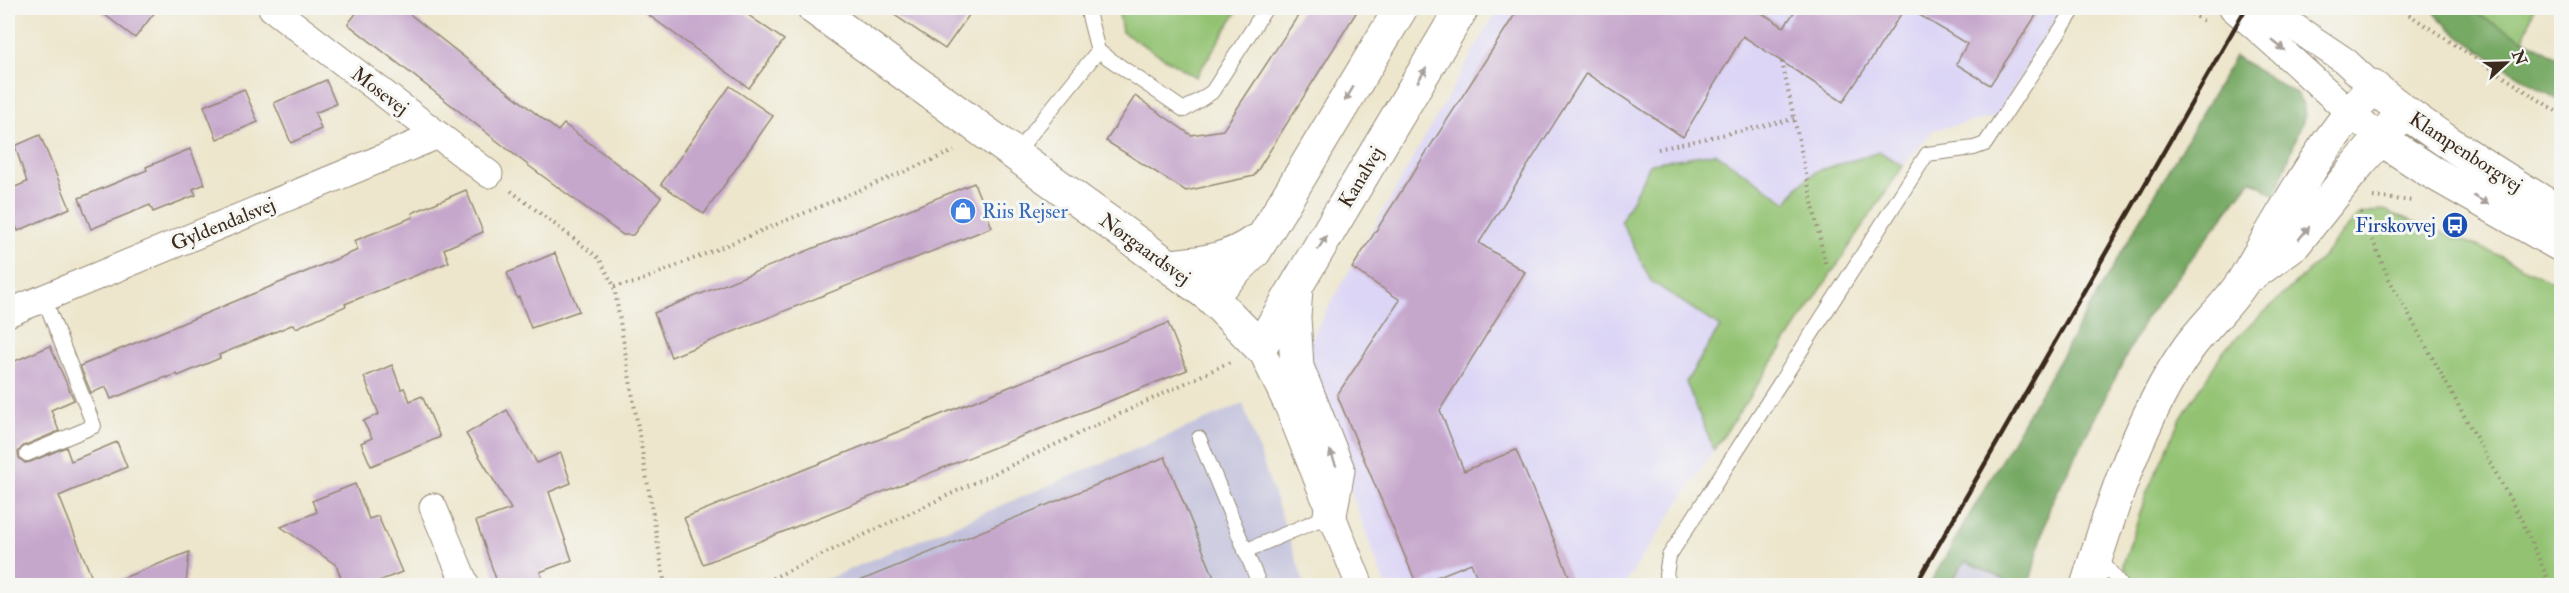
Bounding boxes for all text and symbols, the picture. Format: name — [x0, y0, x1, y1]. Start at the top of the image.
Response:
north arrow — [2476, 33, 2536, 93]
one-way arrow — [2270, 38, 2285, 51]
text: N — [2507, 46, 2531, 69]
street label: Mosevej — [346, 61, 414, 121]
one-way arrow — [1417, 66, 1427, 83]
one-way arrow — [1344, 86, 1355, 102]
street label: Klampenborgvej — [2404, 106, 2527, 199]
street label: Kanalvej — [1333, 142, 1389, 212]
street label: Gyldendalsvej — [167, 192, 279, 256]
one-way arrow — [2473, 195, 2490, 205]
shop icon: Riis Rejser — [948, 196, 978, 226]
place label: Riis Rejser — [982, 199, 1068, 224]
street label: Nørgaardsvej — [1095, 208, 1195, 290]
bus stop icon: Firskovvej — [2440, 210, 2470, 240]
place label: Firskovvej — [2355, 213, 2436, 238]
one-way arrow — [2297, 225, 2310, 241]
one-way arrow — [1317, 234, 1327, 251]
one-way arrow — [1328, 449, 1337, 467]

